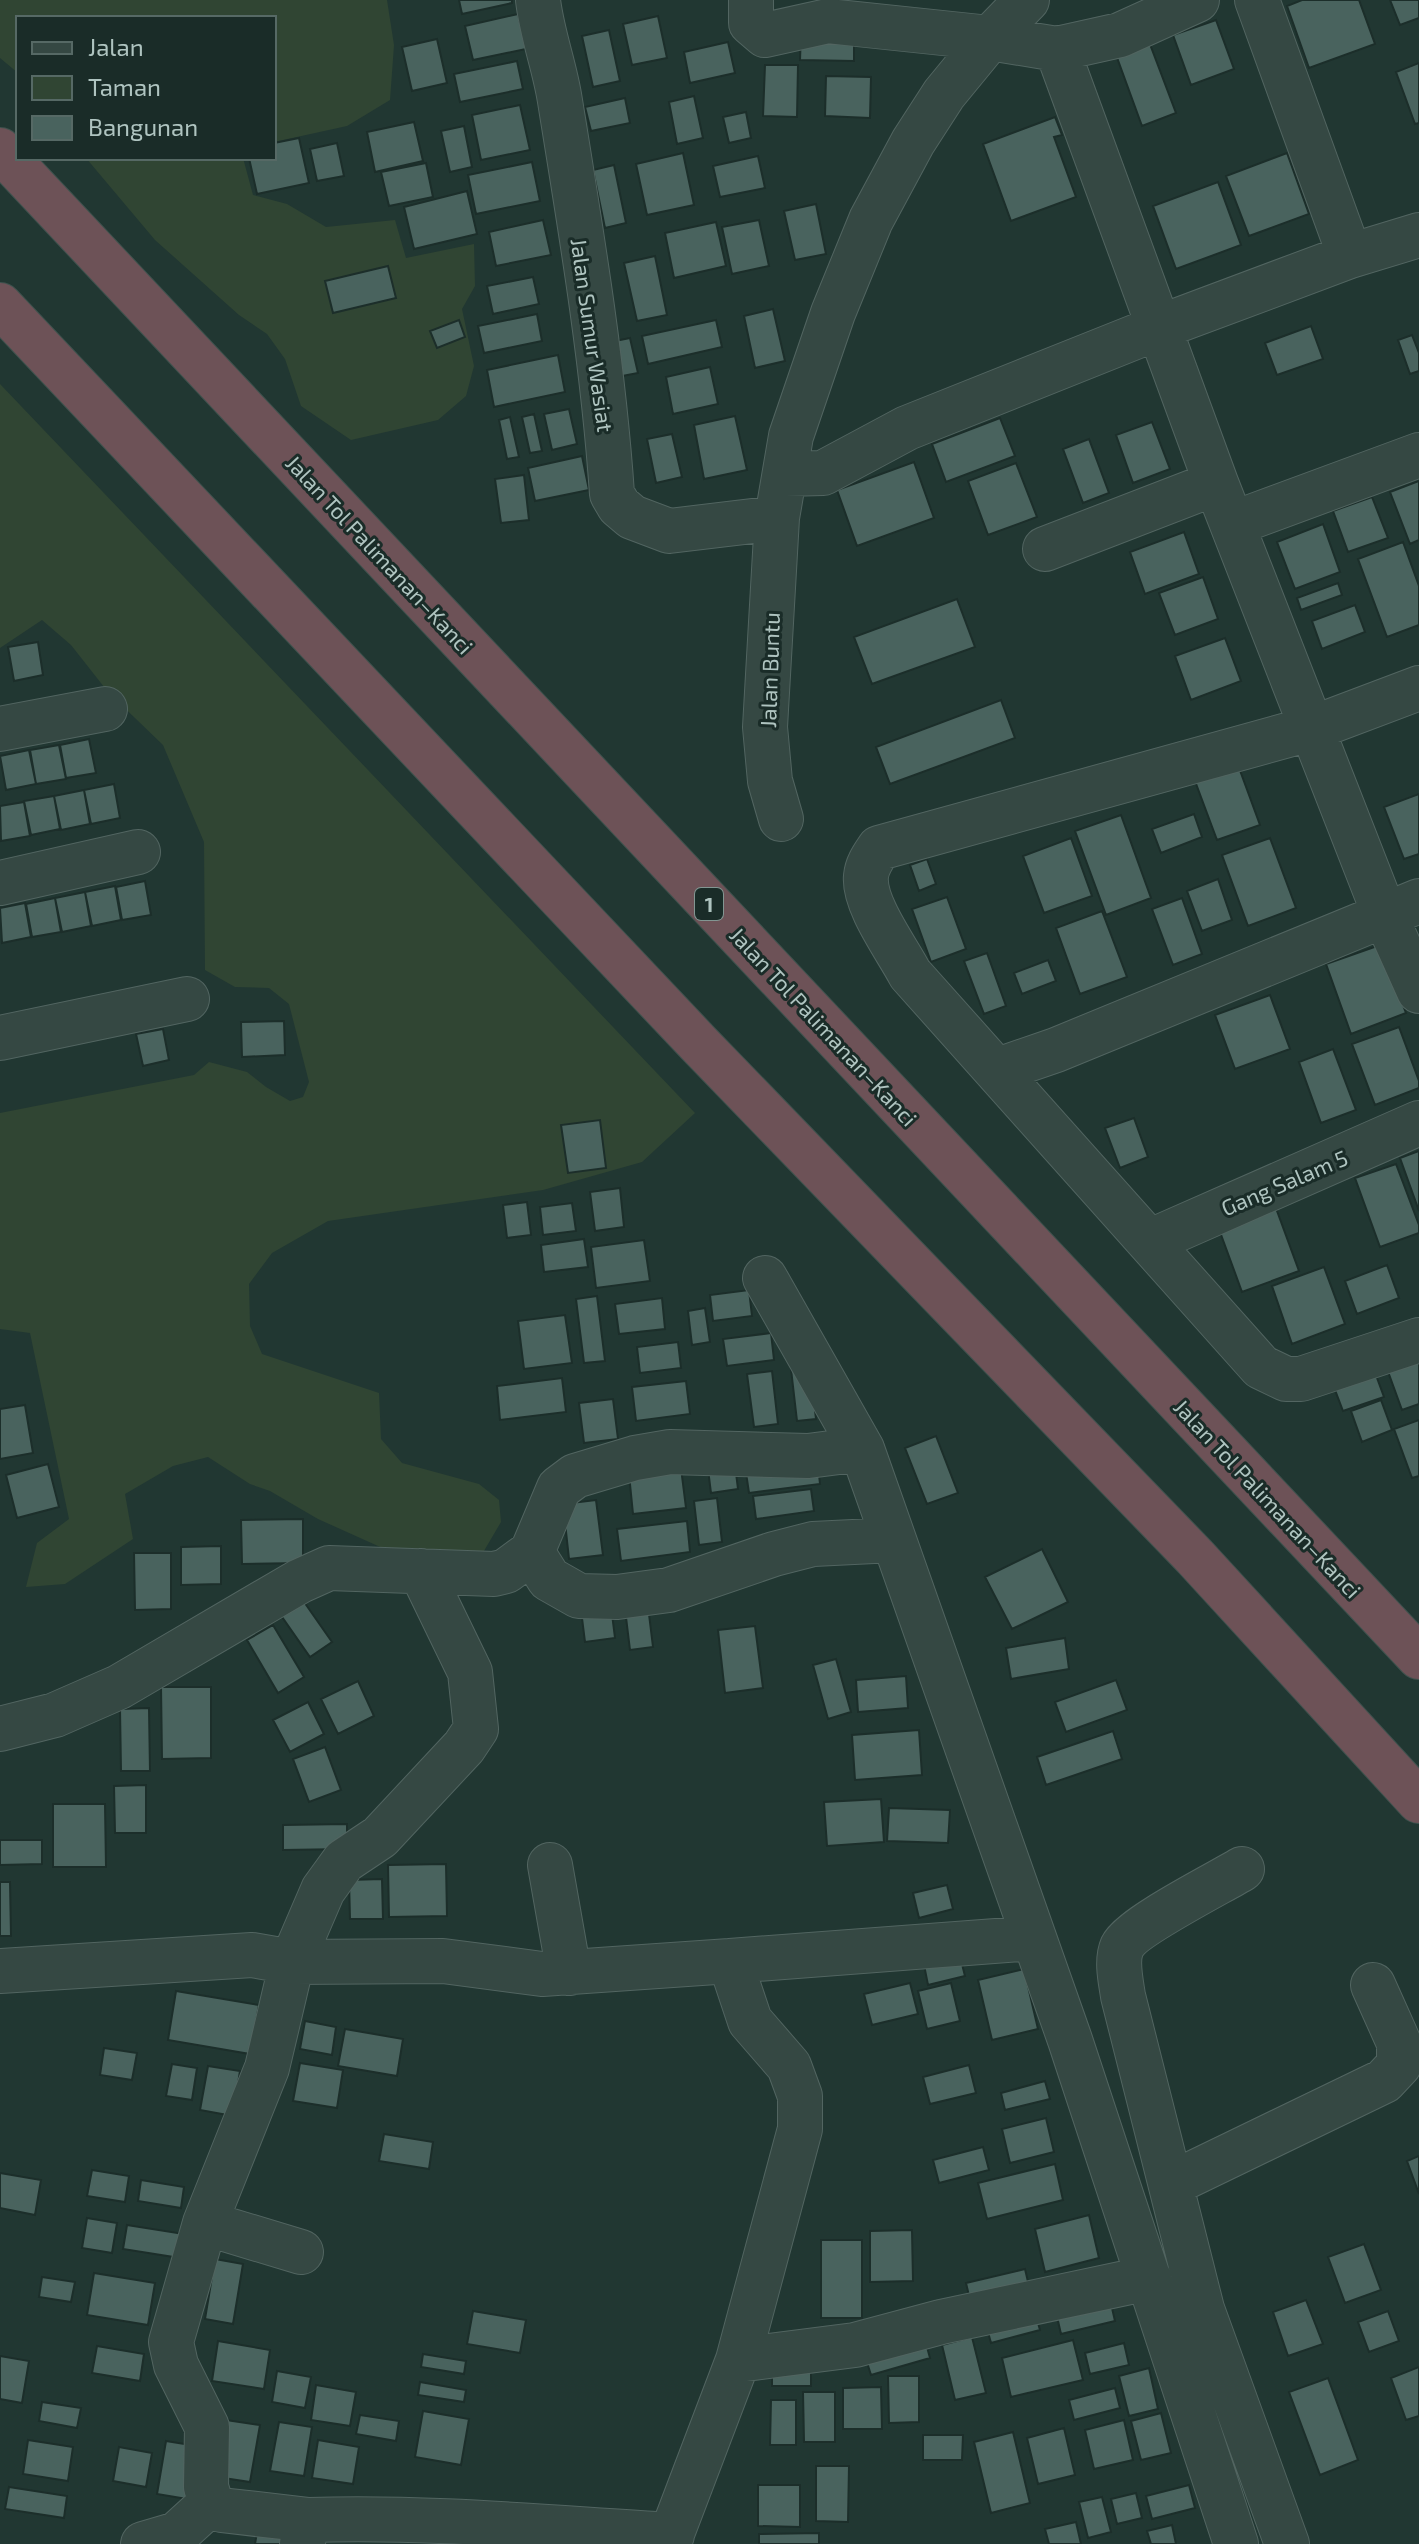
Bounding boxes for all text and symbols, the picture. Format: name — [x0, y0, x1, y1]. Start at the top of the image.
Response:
legend — [16, 16, 276, 160]
text: Jalan — [88, 32, 144, 61]
text: Taman — [88, 72, 161, 101]
text: Bangunan — [88, 112, 198, 141]
street label: Jalan Sumur Wasiat — [567, 236, 619, 434]
street label: Jalan Tol Palimanan–Kanci — [281, 449, 479, 659]
street label: Jalan Buntu — [754, 612, 784, 728]
road number: 1 — [695, 888, 723, 920]
street label: Jalan Tol Palimanan–Kanci — [725, 921, 923, 1131]
street label: Gang Salam 5 — [1217, 1144, 1351, 1220]
street label: Jalan Tol Palimanan–Kanci — [1169, 1393, 1367, 1603]

